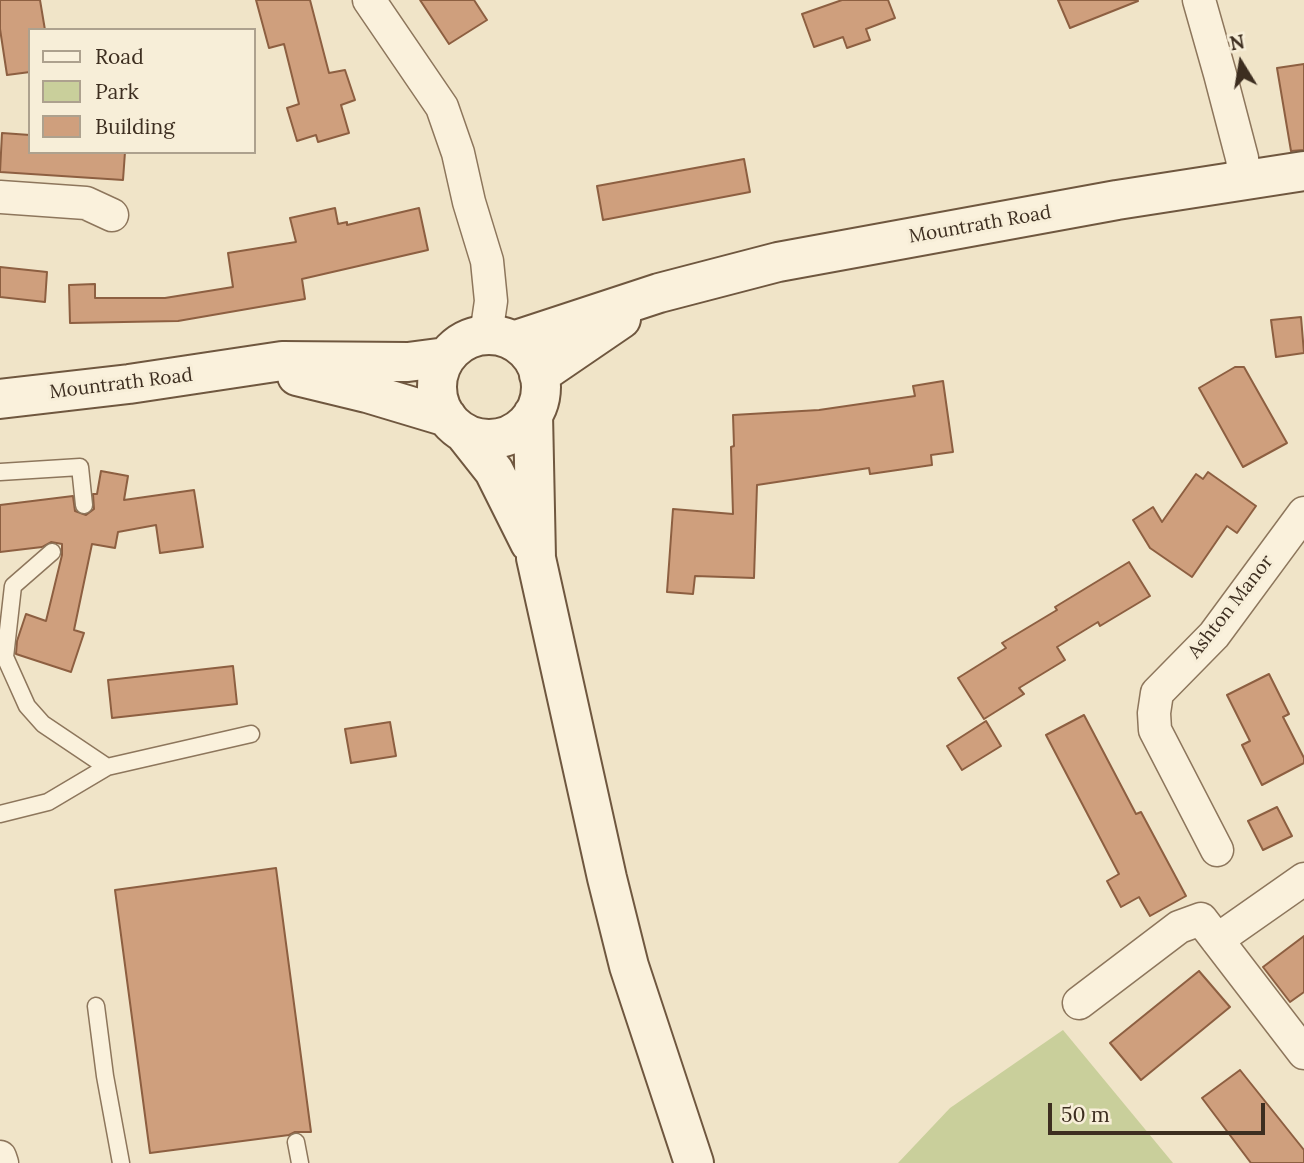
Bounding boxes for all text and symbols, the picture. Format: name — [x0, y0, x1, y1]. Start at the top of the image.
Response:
legend — [28, 28, 256, 154]
north arrow — [1206, 28, 1276, 98]
text: N — [1227, 29, 1246, 56]
text: Road — [95, 43, 144, 70]
text: Park — [95, 78, 139, 105]
text: Building — [95, 113, 175, 140]
street label: Mountrath Road — [907, 201, 1053, 249]
street label: Mountrath Road — [48, 364, 194, 404]
street label: Ashton Manor — [1184, 551, 1278, 663]
scale bar — [1052, 1090, 1269, 1134]
text: 50 m — [1061, 1101, 1110, 1128]

